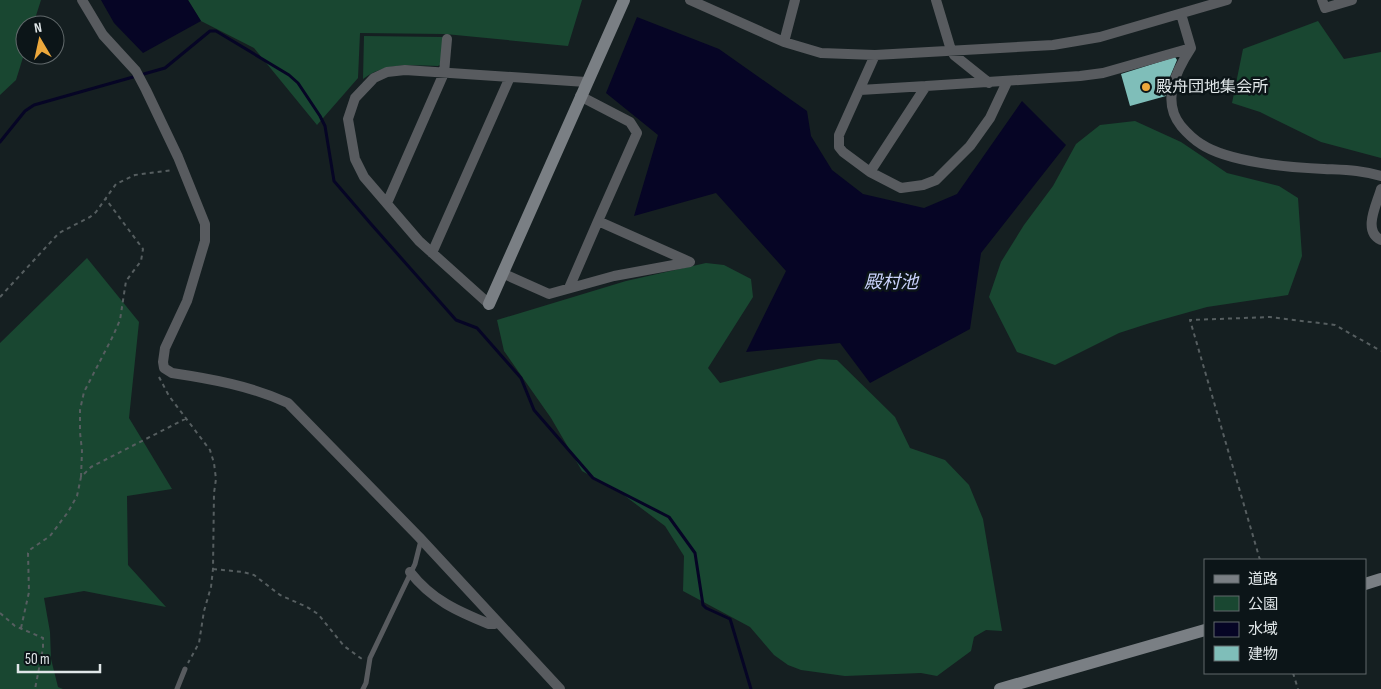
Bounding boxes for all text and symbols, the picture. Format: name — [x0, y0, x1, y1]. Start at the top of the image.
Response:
north arrow — [15, 15, 65, 65]
text: N — [33, 19, 43, 37]
place label: 殿舟団地集会所 — [1156, 78, 1268, 97]
marker: 殿舟団地集会所 — [1140, 81, 1152, 93]
water label: 殿村池 — [864, 272, 920, 293]
legend — [1204, 559, 1366, 674]
text: 道路 — [1248, 570, 1278, 589]
text: 公園 — [1248, 595, 1278, 614]
text: 水域 — [1248, 620, 1278, 639]
scale bar — [18, 642, 100, 674]
text: 建物 — [1248, 645, 1278, 664]
text: 50 m — [25, 650, 50, 669]

